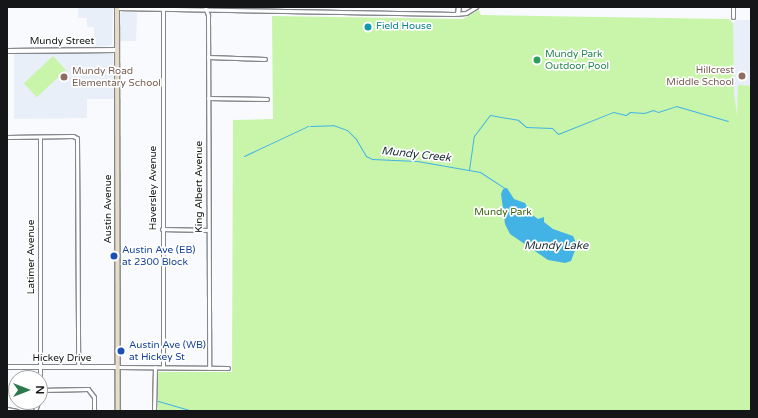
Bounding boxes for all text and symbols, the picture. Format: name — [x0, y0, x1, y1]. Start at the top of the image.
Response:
place label: Field House — [376, 21, 432, 33]
marker: Field House — [363, 22, 373, 32]
street label: Mundy Street — [30, 36, 94, 48]
place label: Mundy Park Outdoor Pool — [545, 48, 609, 72]
marker: Mundy Park Outdoor Pool — [532, 55, 542, 65]
place label: Hillcrest Middle School — [666, 64, 734, 88]
place label: Mundy Road Elementary School — [72, 65, 161, 88]
marker: Hillcrest Middle School — [737, 71, 747, 81]
marker: Mundy Road Elementary School — [59, 72, 69, 82]
street label: King Albert Avenue — [194, 141, 206, 233]
water label: Mundy Creek — [381, 145, 451, 165]
street label: Haversley Avenue — [148, 146, 160, 230]
street label: Austin Avenue — [103, 175, 115, 243]
park label: Mundy Park — [474, 207, 532, 219]
street label: Latimer Avenue — [26, 220, 38, 294]
water label: Mundy Lake — [524, 239, 588, 253]
place label: Austin Ave (EB) at 2300 Block — [122, 244, 195, 268]
marker: Austin Ave (EB) at 2300 Block — [109, 251, 119, 261]
place label: Austin Ave (WB) at Hickey St — [129, 339, 206, 362]
marker: Austin Ave (WB) at Hickey St — [116, 346, 126, 356]
street label: Hickey Drive — [33, 353, 91, 365]
north arrow — [8, 370, 48, 410]
text: N — [33, 386, 46, 394]

